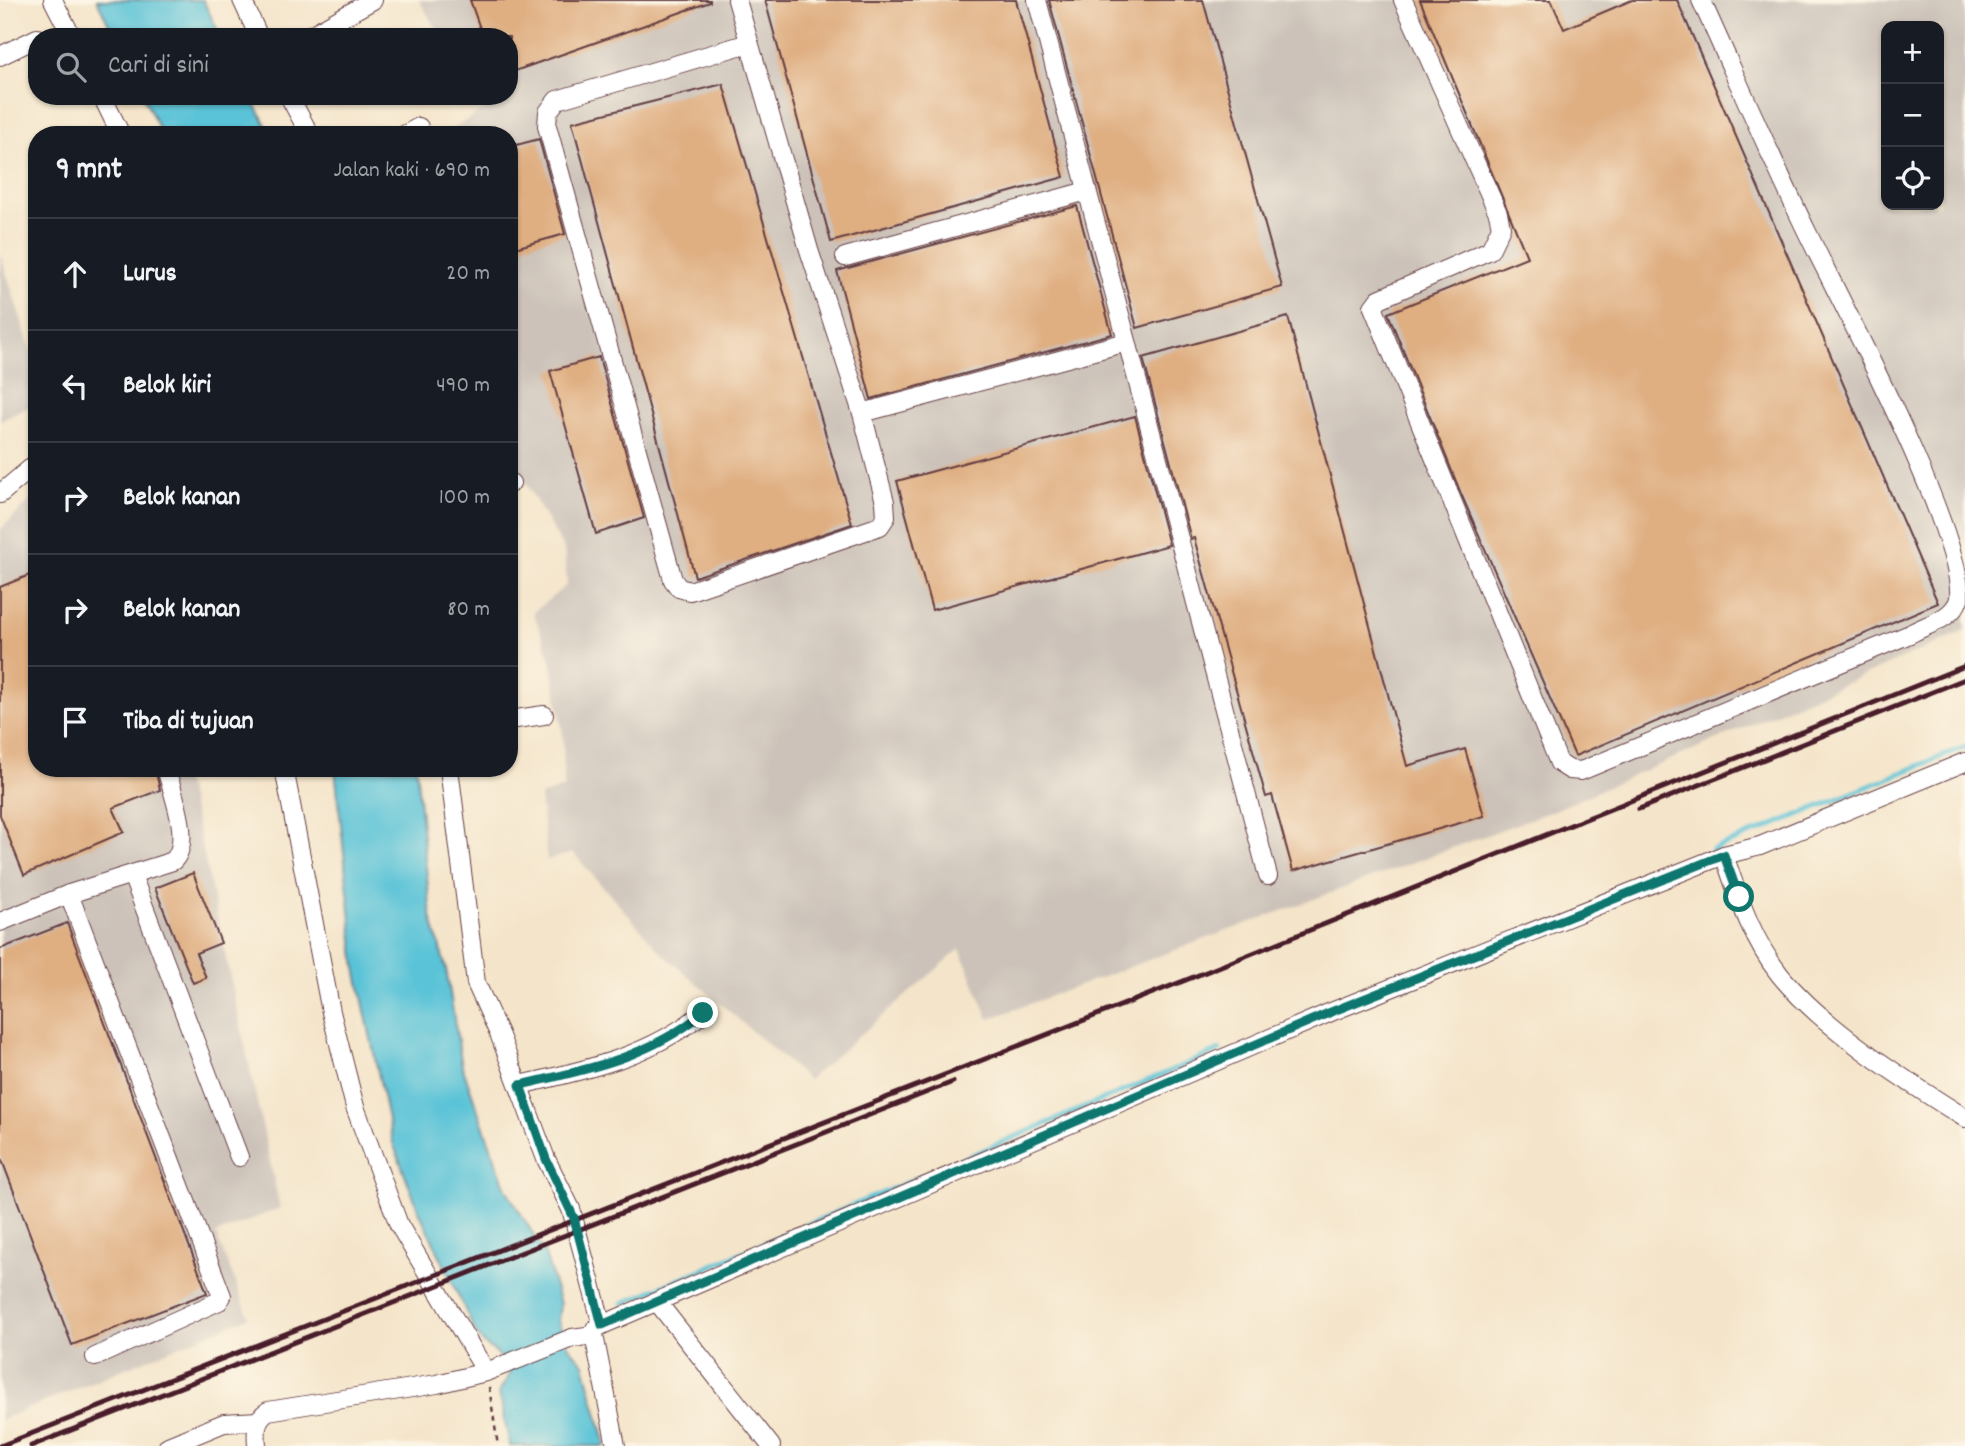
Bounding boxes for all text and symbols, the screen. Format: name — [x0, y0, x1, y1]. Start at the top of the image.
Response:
map controls — [1881, 21, 1944, 210]
button: + — [1881, 21, 1944, 84]
search box — [28, 28, 518, 105]
icon: search — [52, 48, 90, 86]
text: Cari di sini — [108, 48, 209, 85]
button: − — [1881, 84, 1944, 147]
button: locate — [1881, 147, 1944, 210]
text: 9 mnt — [56, 150, 122, 193]
text: Jalan kaki · 690 m — [334, 155, 490, 188]
icon: ahead — [56, 255, 94, 293]
text: Lurus — [123, 256, 177, 293]
text: 20 m — [446, 258, 490, 291]
icon: left — [56, 367, 94, 405]
text: Belok kiri — [123, 368, 211, 405]
text: 490 m — [436, 370, 490, 403]
icon: right — [56, 479, 94, 517]
text: Belok kanan — [123, 480, 240, 517]
text: 100 m — [439, 482, 490, 515]
icon: right — [56, 591, 94, 629]
text: Belok kanan — [123, 592, 240, 629]
text: 80 m — [447, 594, 490, 627]
icon: arrive — [56, 703, 94, 741]
text: Tiba di tujuan — [123, 704, 254, 741]
route start — [1723, 881, 1754, 912]
route end — [687, 997, 718, 1028]

